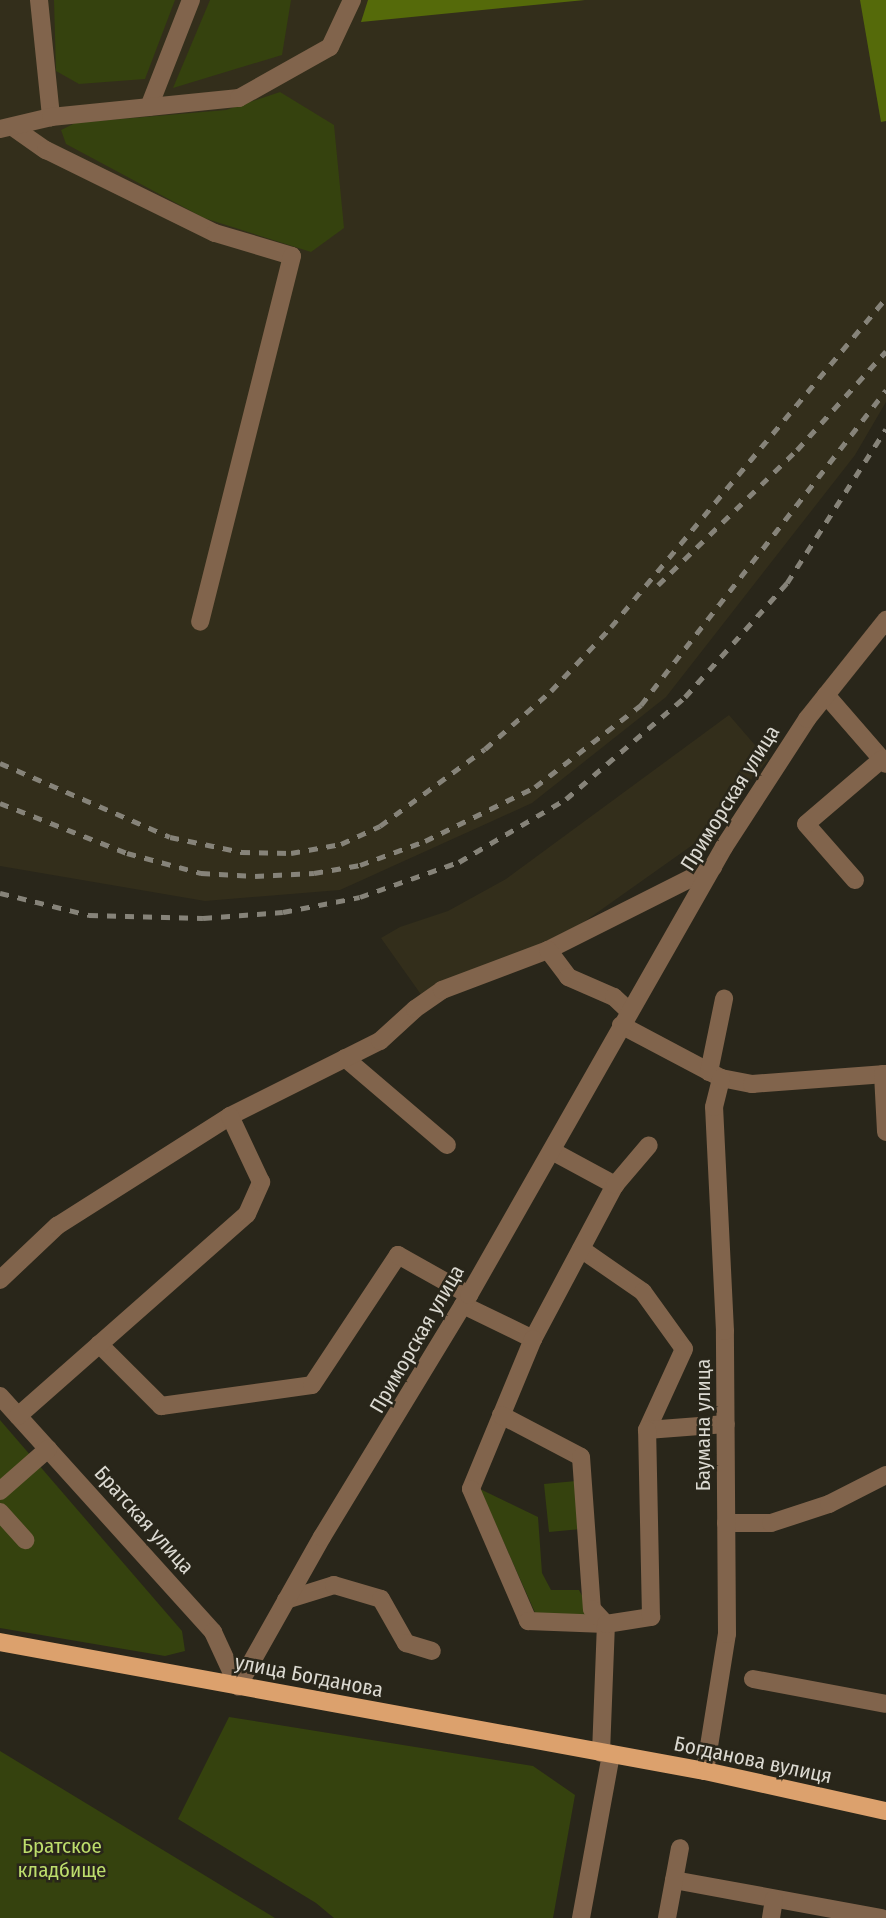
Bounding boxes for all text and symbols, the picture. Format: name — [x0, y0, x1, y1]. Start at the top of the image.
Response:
street label: Приморская улица — [675, 721, 785, 875]
street label: Приморская улица — [364, 1260, 470, 1418]
street label: Баумана улица — [690, 1359, 716, 1491]
street label: Братская улица — [89, 1461, 199, 1579]
street label: улица Богданова — [233, 1649, 385, 1703]
street label: Богданова вулиця — [672, 1731, 834, 1789]
park label: Братское кладбище — [18, 1833, 106, 1883]

